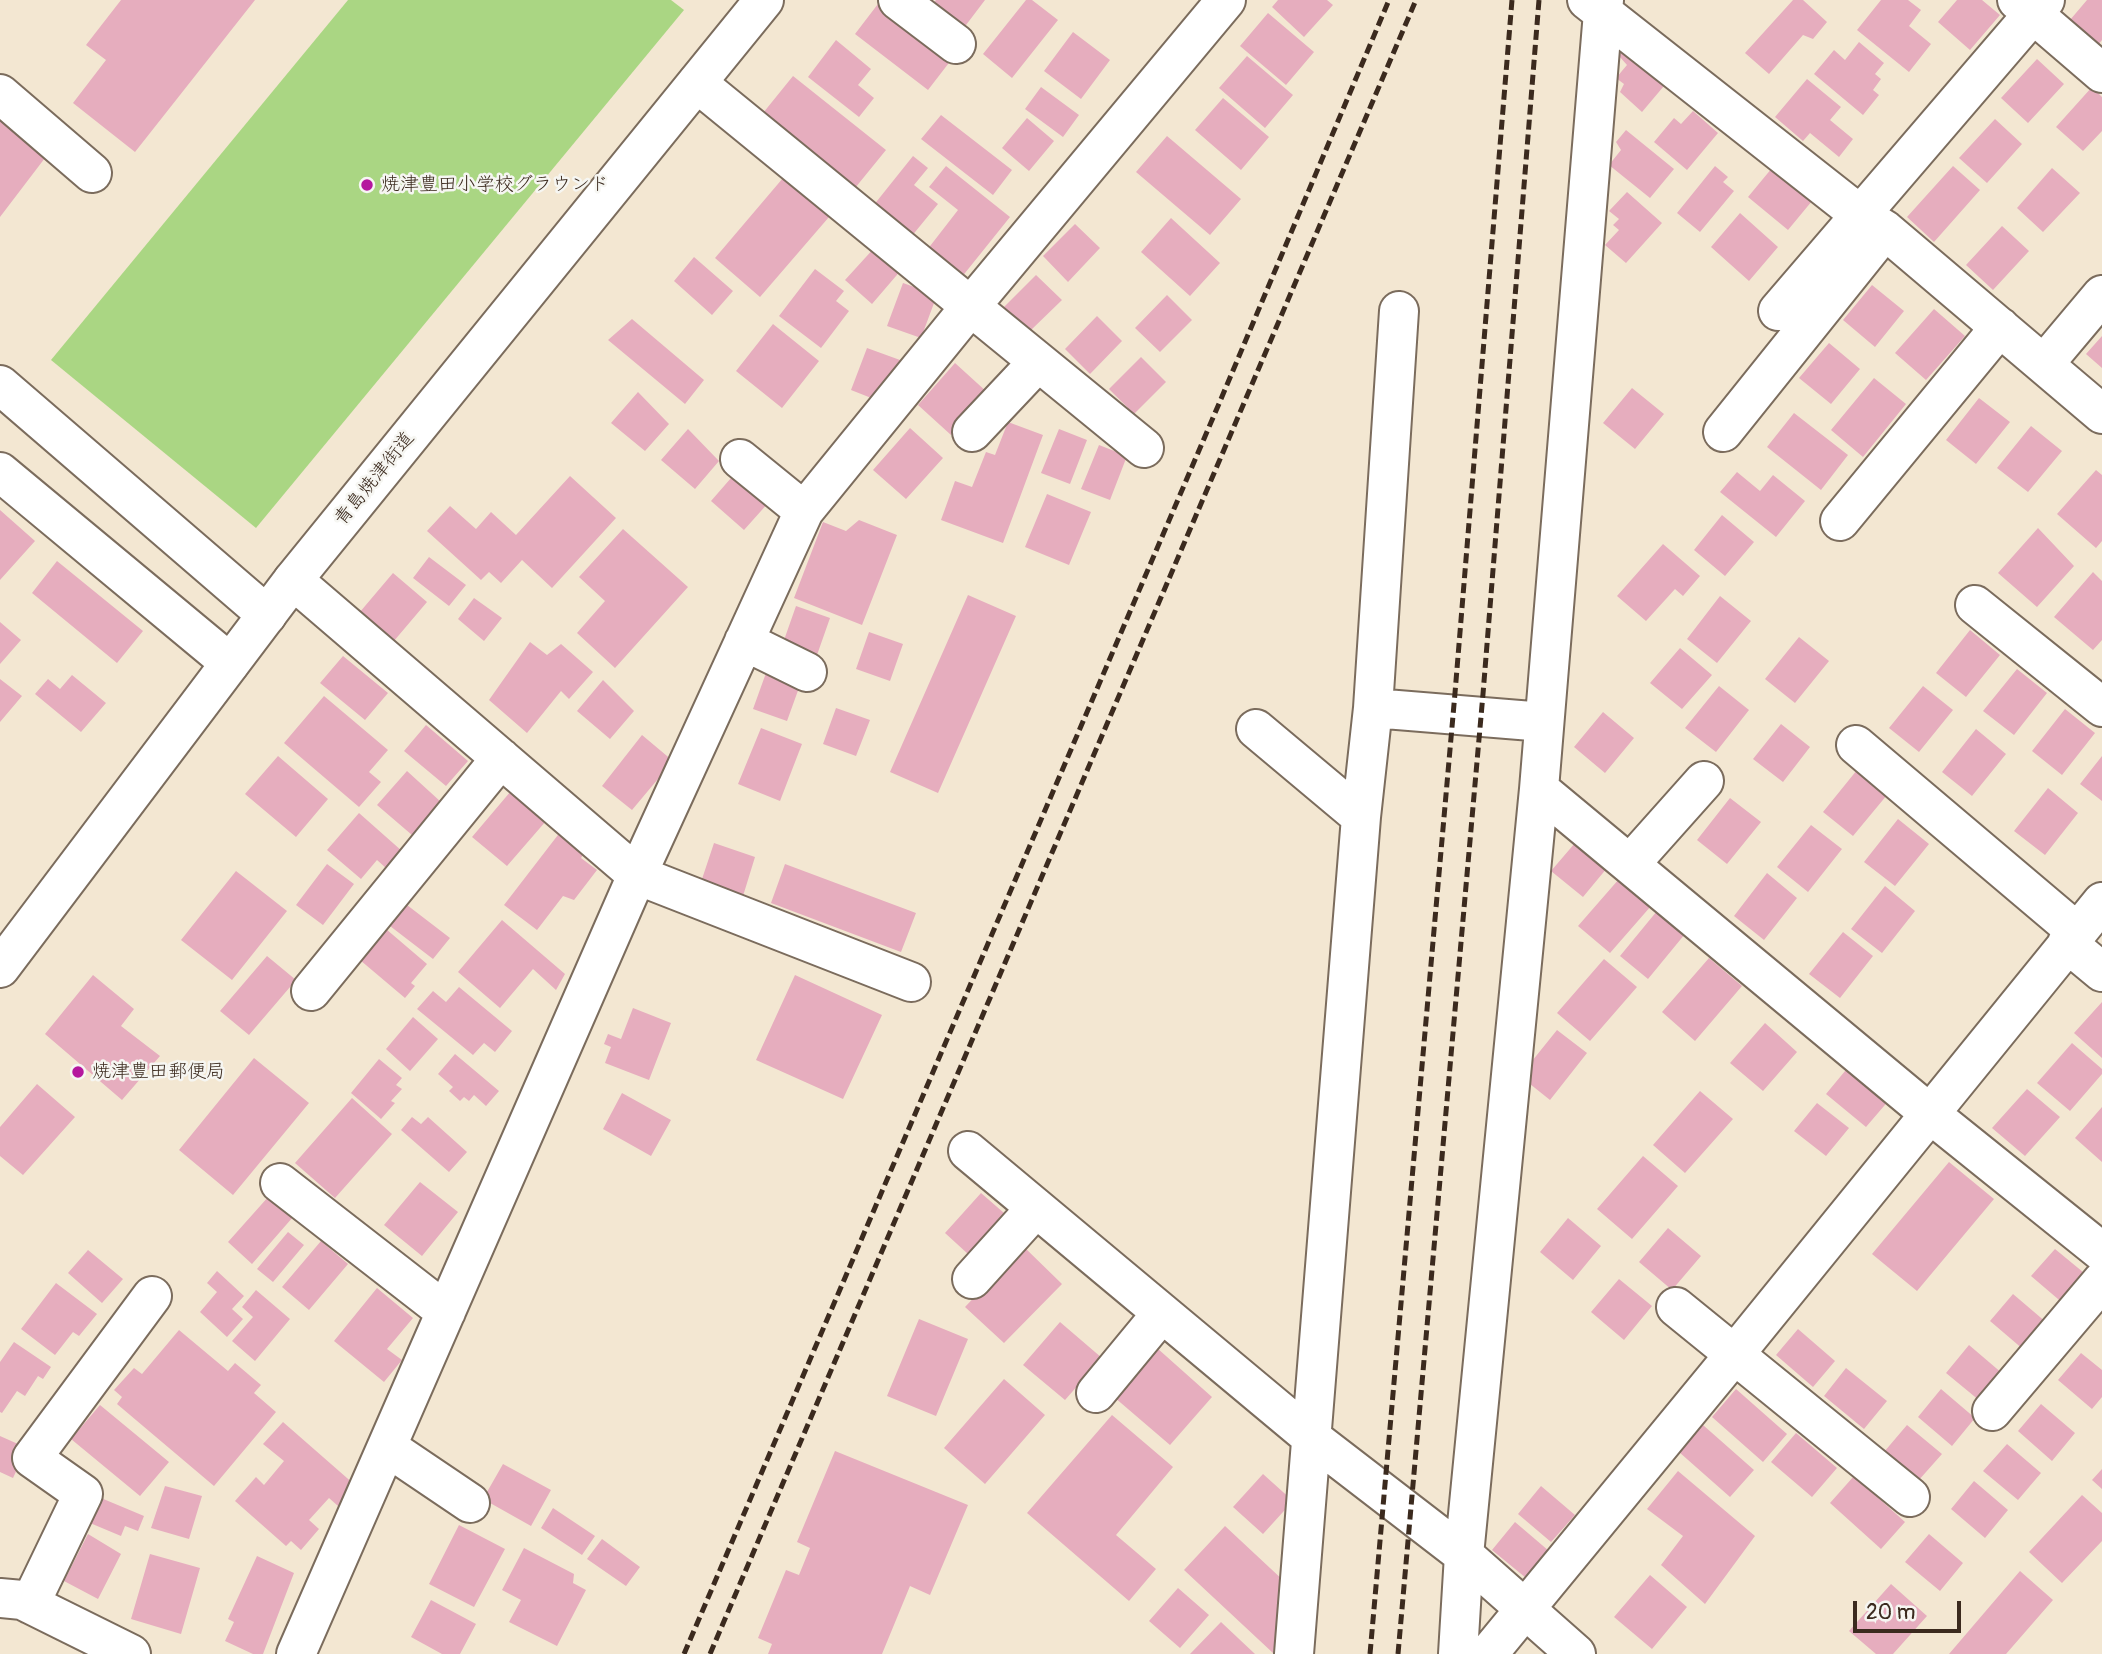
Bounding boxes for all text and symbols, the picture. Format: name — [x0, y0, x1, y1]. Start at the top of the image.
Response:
place label: 焼津豊田小学校グラウンド — [381, 174, 609, 196]
marker: 焼津豊田小学校グラウンド — [359, 177, 375, 193]
street label: 青島焼津街道 — [330, 428, 420, 530]
place label: 焼津豊田郵便局 — [92, 1061, 225, 1083]
marker: 焼津豊田郵便局 — [70, 1064, 86, 1080]
scale bar — [1857, 1588, 1966, 1632]
text: 20 m — [1866, 1599, 1915, 1626]

